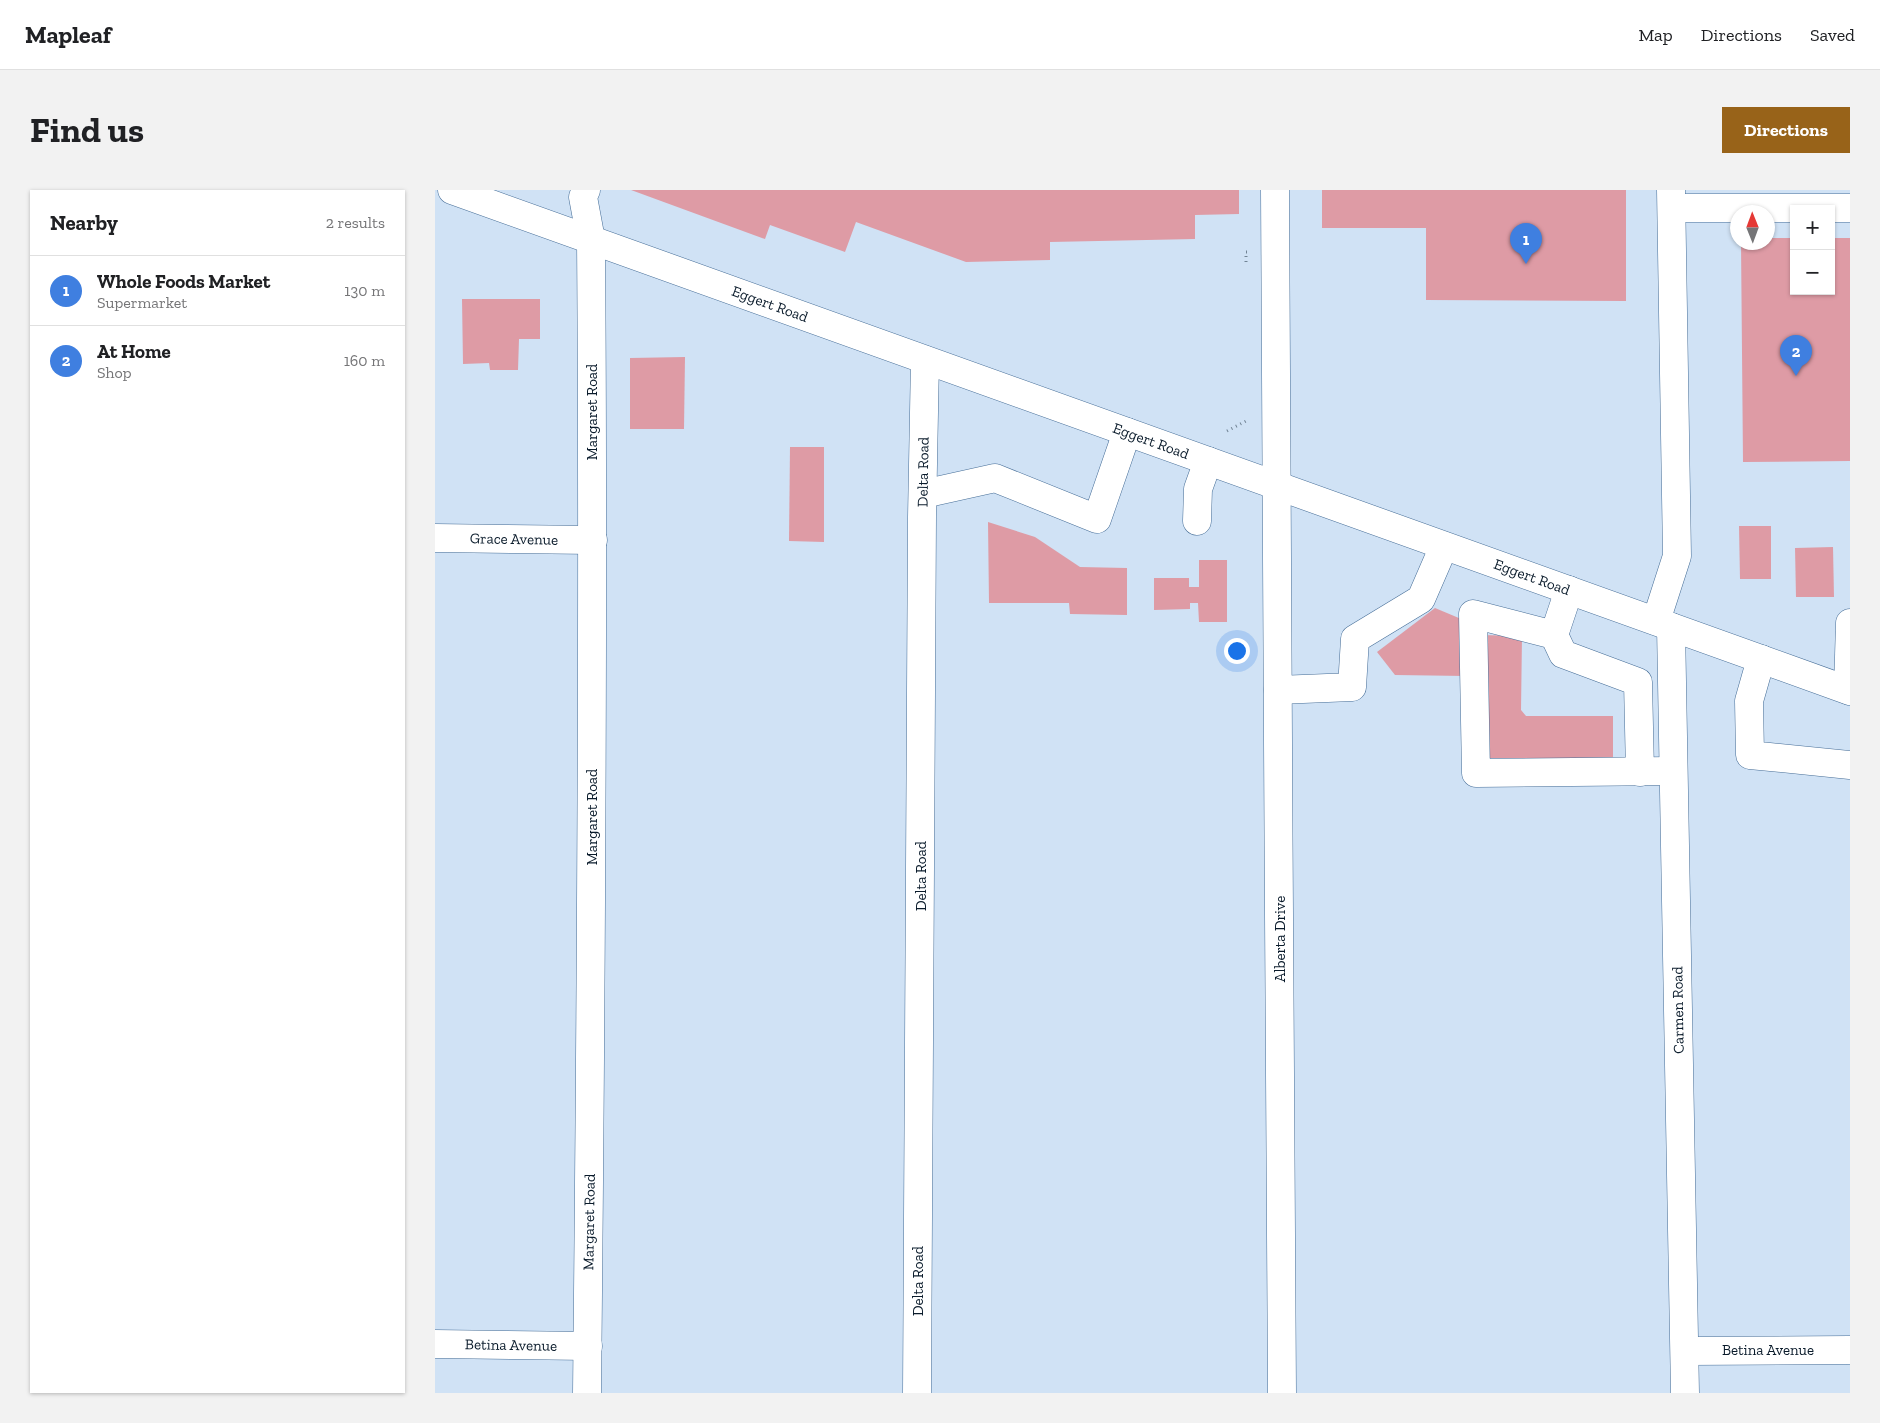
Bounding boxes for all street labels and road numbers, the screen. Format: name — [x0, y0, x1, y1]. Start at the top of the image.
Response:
street label: Eggert Road — [729, 282, 811, 326]
street label: Margaret Road — [583, 363, 601, 460]
street label: Eggert Road — [1110, 419, 1192, 463]
street label: Delta Road — [913, 436, 933, 507]
street label: Grace Avenue — [470, 529, 558, 549]
street label: Eggert Road — [1491, 555, 1573, 599]
street label: Margaret Road — [583, 768, 601, 865]
street label: Delta Road — [912, 840, 930, 911]
street label: Alberta Drive — [1271, 896, 1289, 982]
street label: Carmen Road — [1668, 965, 1688, 1054]
street label: Margaret Road — [579, 1173, 599, 1270]
street label: Delta Road — [909, 1245, 927, 1316]
street label: Betina Avenue — [465, 1335, 557, 1355]
street label: Betina Avenue — [1722, 1341, 1814, 1359]

